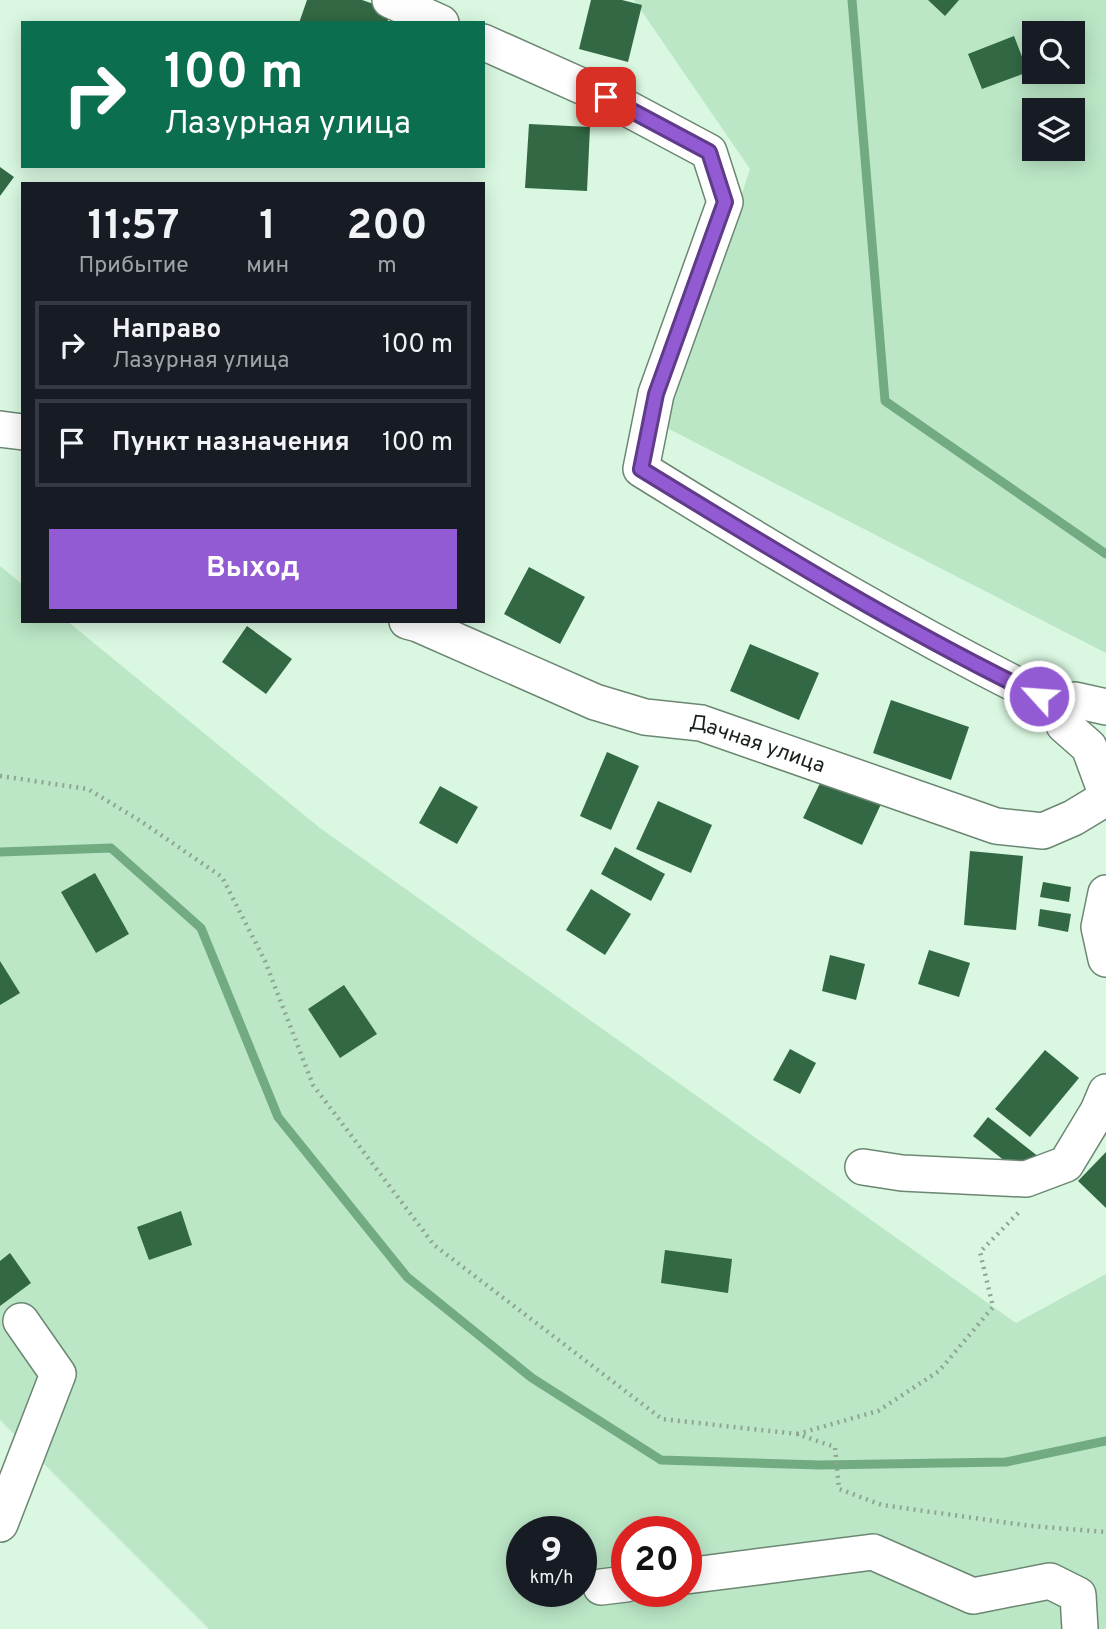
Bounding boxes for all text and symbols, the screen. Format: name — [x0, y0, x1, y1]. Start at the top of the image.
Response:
map controls — [1022, 21, 1085, 161]
button: search — [1022, 21, 1085, 84]
text: 100 m — [164, 44, 303, 106]
icon: right — [49, 49, 140, 140]
pin — [576, 67, 636, 127]
icon: arrive — [587, 78, 625, 116]
button: layers — [1022, 98, 1085, 161]
text: Лазурная улица — [164, 105, 411, 145]
text: 11:57 — [88, 201, 180, 254]
text: 1 — [259, 201, 276, 254]
text: 200 — [346, 201, 428, 254]
text: Прибытие — [78, 252, 189, 281]
text: мин — [246, 252, 289, 281]
text: m — [377, 252, 397, 281]
text: Направо — [112, 314, 221, 347]
icon: right — [53, 326, 91, 364]
text: 100 m — [382, 329, 453, 362]
text: Лазурная улица — [112, 347, 289, 376]
icon: arrive — [53, 424, 91, 462]
text: Пункт назначения — [112, 427, 350, 460]
text: 100 m — [382, 427, 453, 460]
button: Выход — [49, 529, 457, 609]
position arrow — [1002, 659, 1076, 733]
street label: Дачная улица — [688, 710, 828, 780]
speed limit sign: 20 — [611, 1516, 702, 1607]
text: 9 — [541, 1530, 562, 1574]
text: km/h — [530, 1567, 573, 1590]

